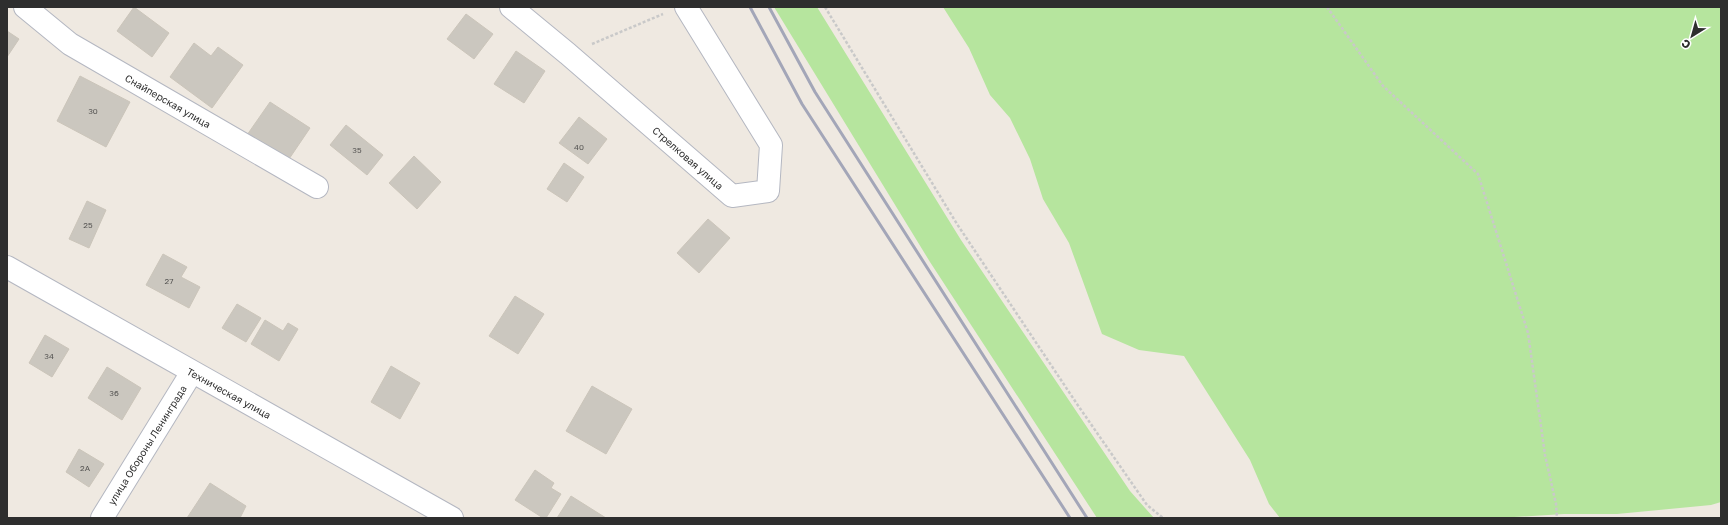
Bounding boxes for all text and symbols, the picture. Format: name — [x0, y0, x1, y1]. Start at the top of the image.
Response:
north arrow — [1672, 16, 1712, 56]
text: С — [1678, 37, 1693, 52]
street label: Снайперская улица — [123, 72, 213, 130]
house number: 30 — [88, 106, 98, 116]
street label: Стрелковая улица — [650, 124, 726, 192]
house number: 40 — [574, 142, 584, 152]
house number: 35 — [352, 145, 362, 155]
house number: 25 — [83, 220, 93, 230]
house number: 27 — [165, 276, 173, 286]
house number: 34 — [44, 351, 54, 361]
street label: Техническая улица — [185, 365, 273, 421]
street label: улица Обороны Ленинграда — [105, 383, 189, 507]
house number: 36 — [109, 388, 119, 398]
house number: 2А — [80, 463, 91, 473]

